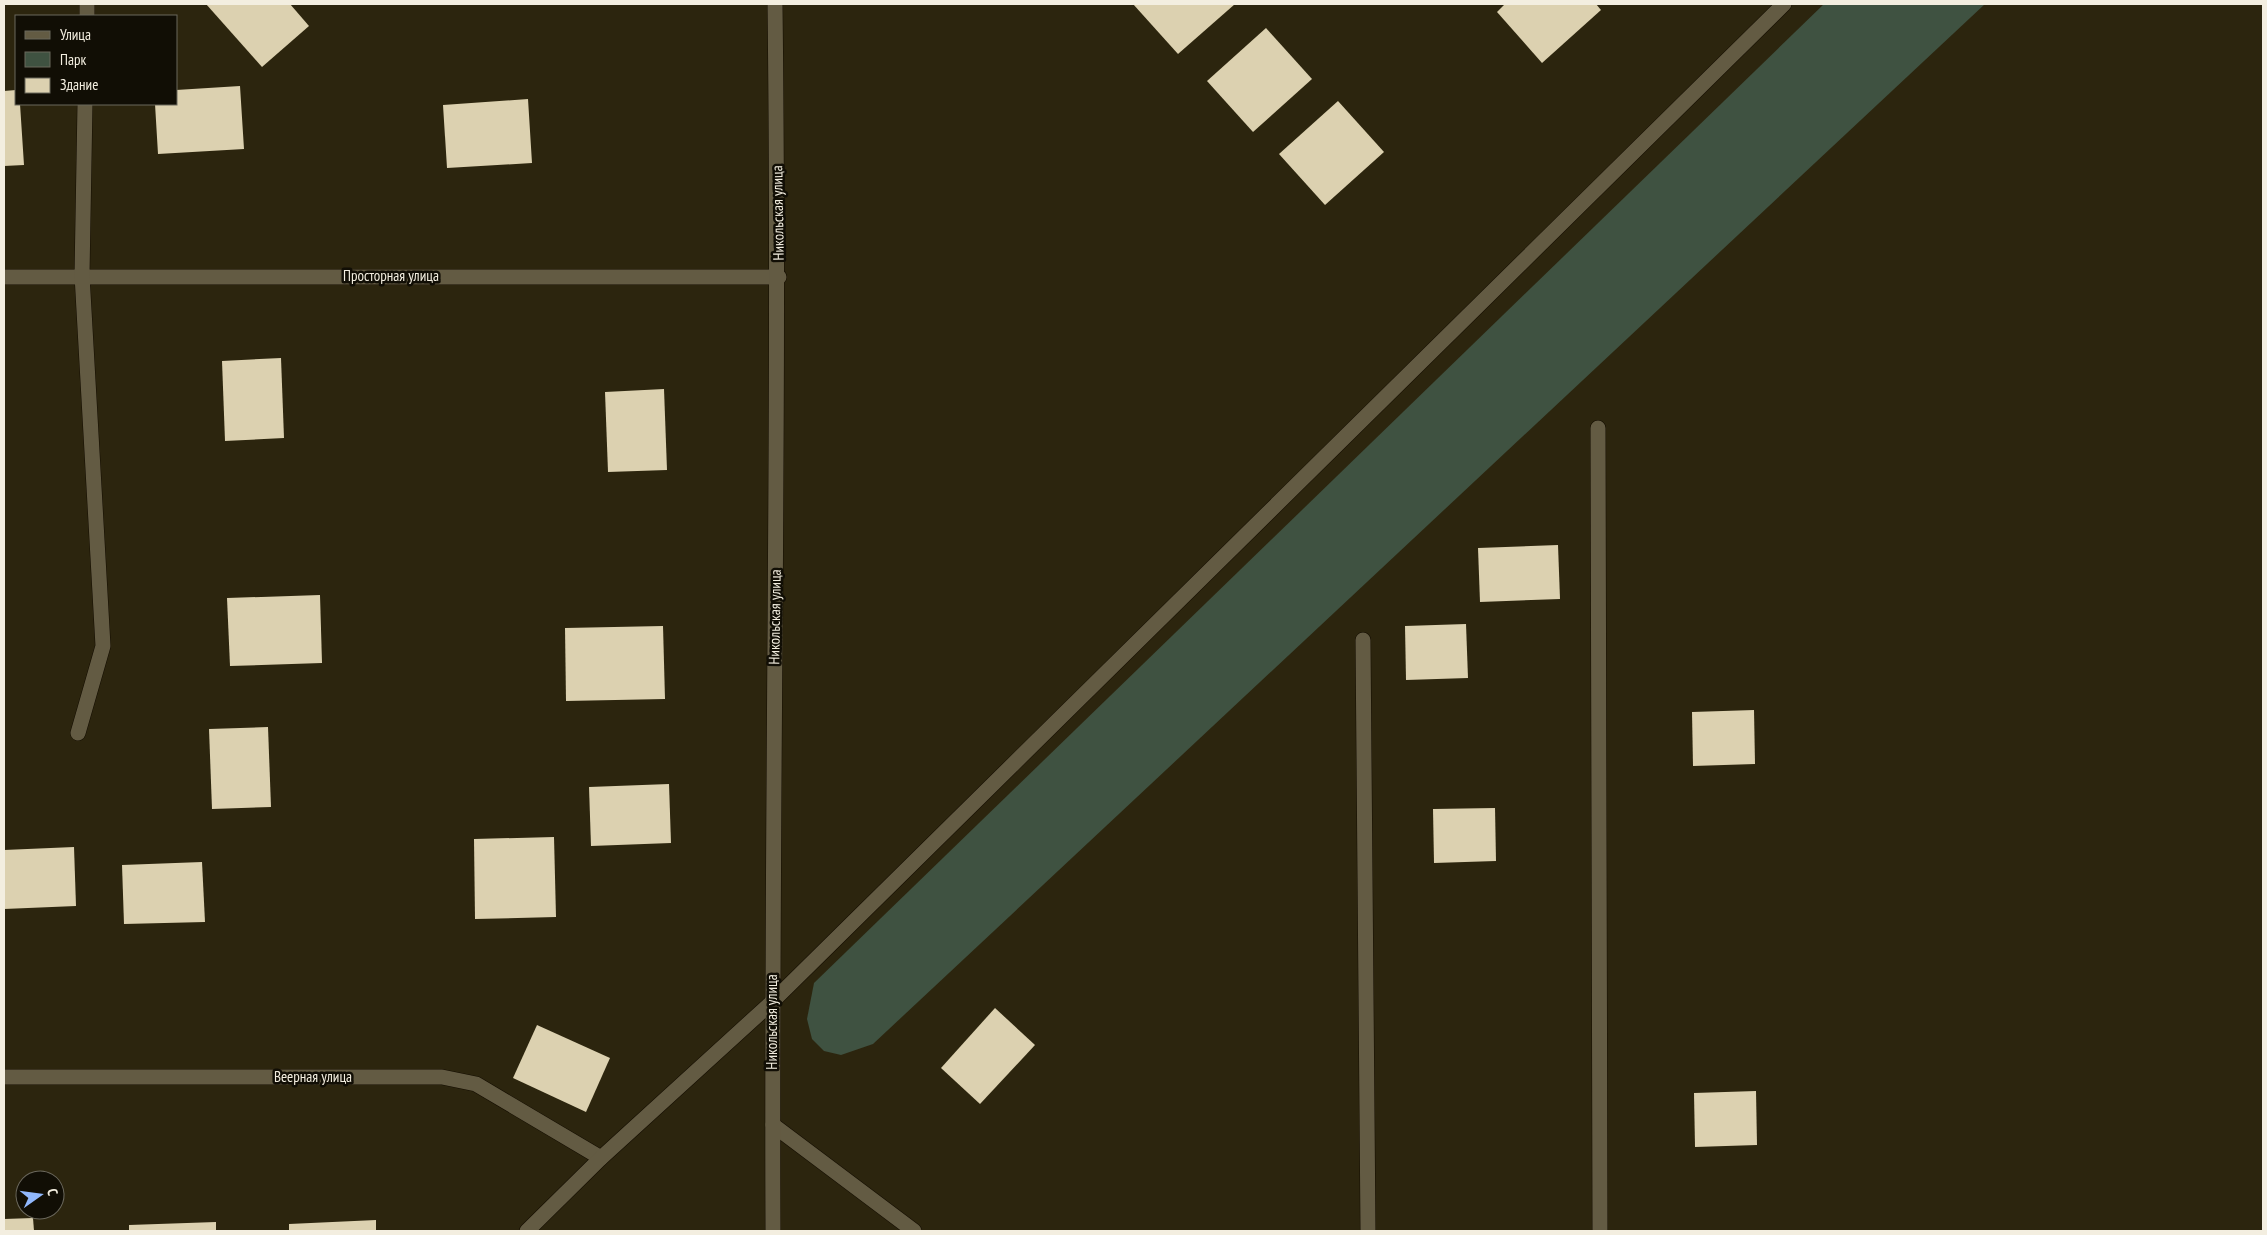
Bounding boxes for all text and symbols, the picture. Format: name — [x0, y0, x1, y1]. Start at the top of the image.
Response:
legend — [15, 15, 178, 105]
text: Улица — [60, 25, 91, 44]
text: Парк — [60, 50, 86, 69]
text: Здание — [60, 75, 98, 94]
street label: Никольская улица — [767, 165, 788, 261]
street label: Просторная улица — [343, 266, 439, 285]
street label: Никольская улица — [764, 569, 785, 665]
street label: Никольская улица — [762, 974, 781, 1070]
street label: Веерная улица — [274, 1067, 352, 1086]
north arrow — [15, 1170, 65, 1220]
text: С — [43, 1187, 62, 1198]

